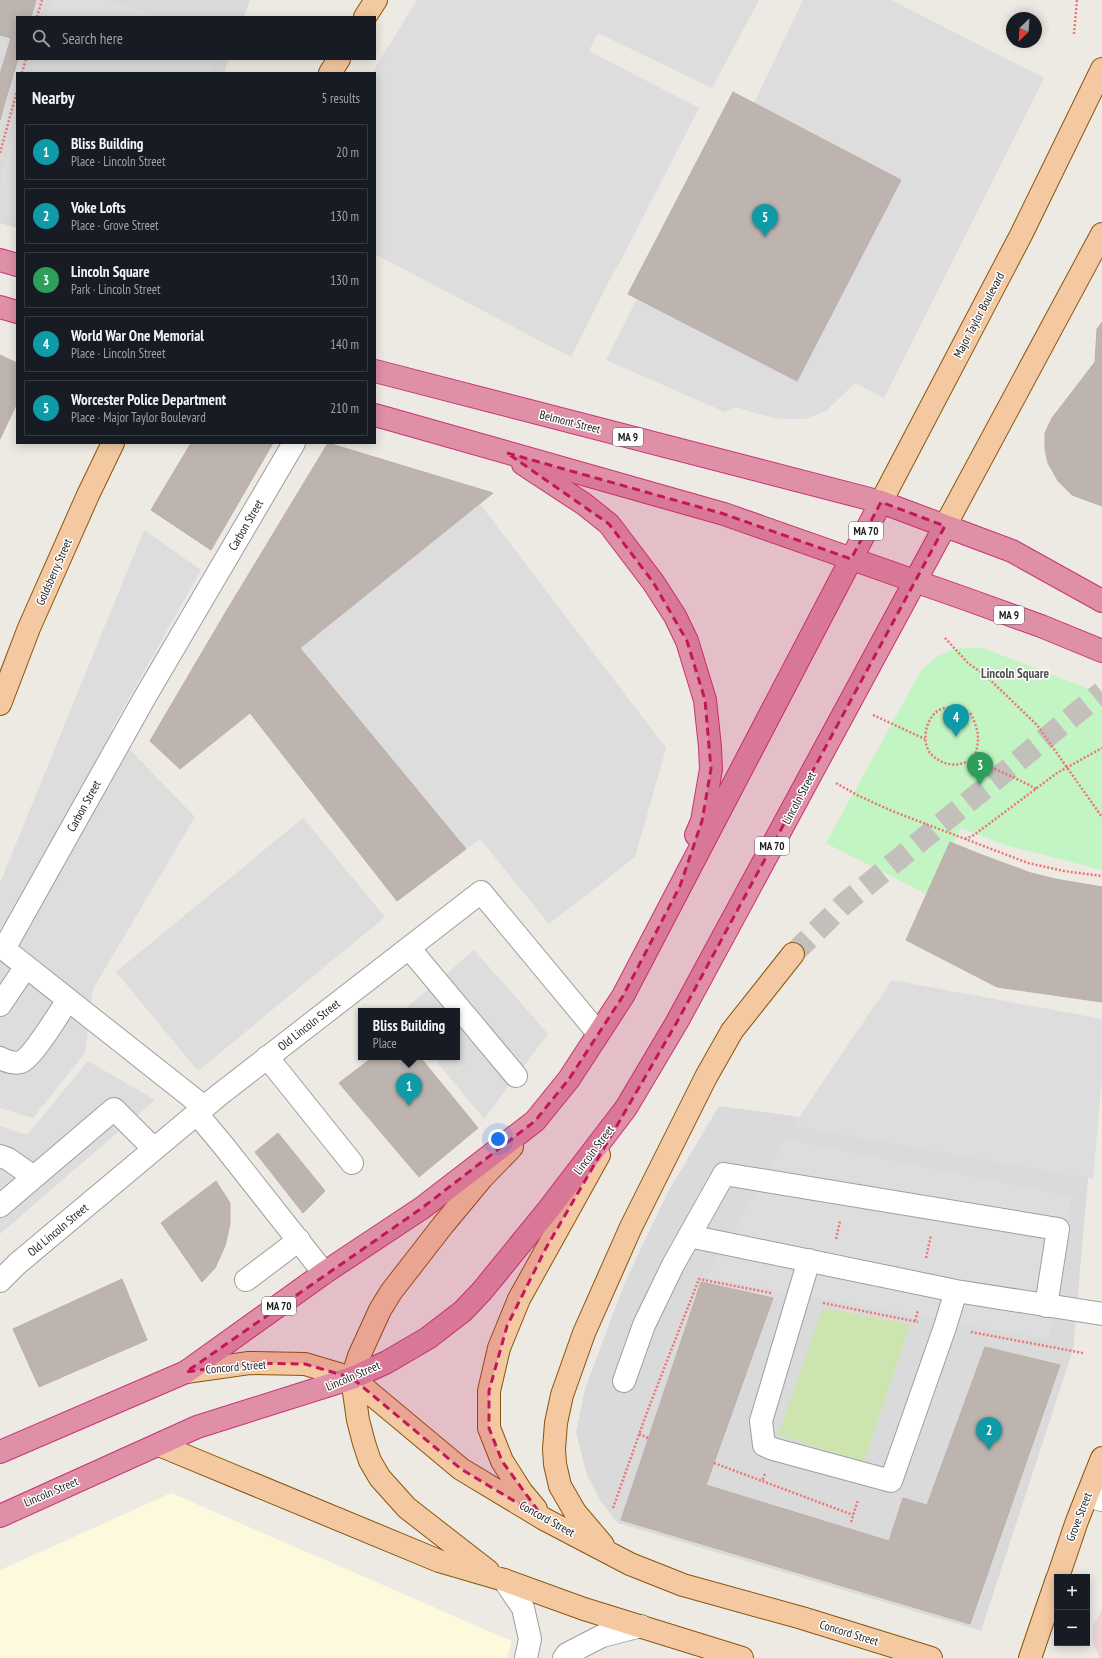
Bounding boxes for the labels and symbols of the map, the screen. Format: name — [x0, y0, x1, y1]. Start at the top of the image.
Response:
north arrow — [1006, 12, 1042, 48]
pin: 5 — [752, 204, 778, 237]
street label: Major Taylor Boulevard — [950, 269, 1007, 360]
street label: Belmont Street — [538, 407, 603, 437]
road number: MA 9 — [613, 428, 643, 446]
street label: Carbon Street — [225, 496, 267, 553]
road number: MA 70 — [849, 522, 883, 540]
street label: Goldsberry Street — [32, 535, 75, 607]
road number: MA 9 — [994, 606, 1024, 624]
district label: Lincoln Square — [981, 665, 1049, 682]
pin: 4 — [943, 704, 969, 737]
pin: 3 — [967, 752, 993, 785]
street label: Lincoln Street — [778, 768, 819, 827]
street label: Carbon Street — [63, 777, 104, 834]
road number: MA 70 — [755, 837, 789, 855]
street label: Old Lincoln Street — [275, 995, 343, 1054]
pin: 1 — [396, 1073, 422, 1106]
street label: Lincoln Street — [570, 1122, 617, 1177]
your location — [488, 1129, 508, 1149]
street label: Old Lincoln Street — [24, 1199, 92, 1259]
road number: MA 70 — [262, 1297, 296, 1315]
street label: Concord Street — [205, 1356, 268, 1377]
street label: Lincoln Street — [323, 1357, 383, 1394]
pin: 2 — [976, 1417, 1002, 1450]
street label: Lincoln Street — [21, 1473, 81, 1510]
street label: Grove Street — [1062, 1490, 1095, 1543]
street label: Concord Street — [517, 1497, 578, 1540]
street label: Concord Street — [818, 1616, 881, 1649]

